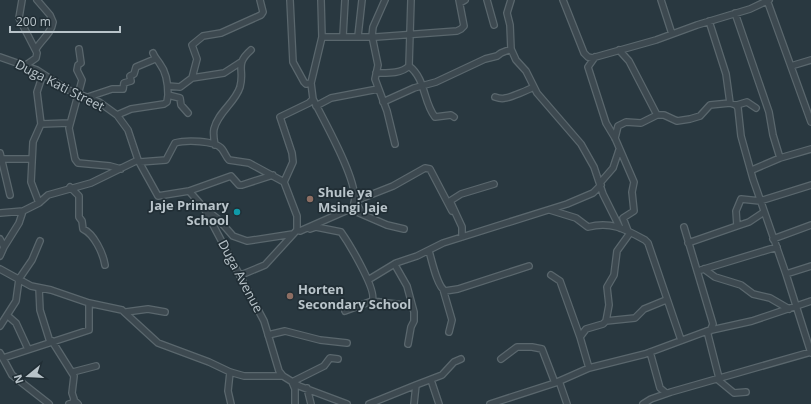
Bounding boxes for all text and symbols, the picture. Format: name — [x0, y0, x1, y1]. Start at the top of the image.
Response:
scale bar — [10, 8, 120, 34]
text: 200 m — [16, 13, 51, 30]
street label: Duga Kati Street — [12, 55, 108, 115]
place label: Shule ya Msingi Jaje — [318, 183, 388, 216]
marker: Shule ya Msingi Jaje — [305, 194, 315, 204]
place label: Jaje Primary School — [149, 196, 230, 229]
marker: Jaje Primary School — [232, 207, 242, 217]
street label: Duga Avenue — [214, 236, 268, 316]
place label: Horten Secondary School — [298, 280, 411, 313]
marker: Horten Secondary School — [285, 291, 295, 301]
north arrow — [8, 356, 48, 396]
text: N — [9, 373, 27, 386]

